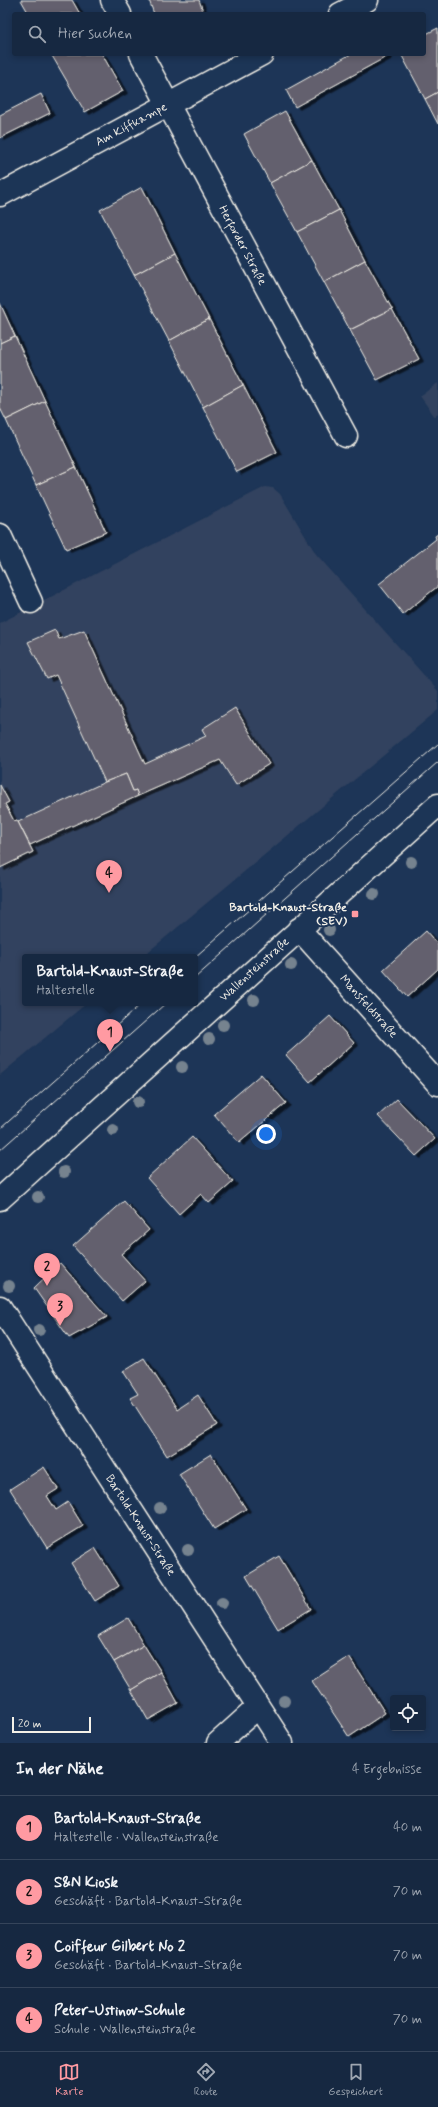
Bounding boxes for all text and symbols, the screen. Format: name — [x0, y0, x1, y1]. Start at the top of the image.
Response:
search box — [12, 12, 426, 56]
icon: search — [26, 23, 48, 45]
text: Hier suchen — [58, 24, 132, 44]
street label: Am Kiffkampe — [93, 99, 170, 151]
street label: Herforder Straße — [213, 203, 270, 289]
pin: 4 — [96, 860, 122, 893]
place label: Bartold-Knaust-Straße (SEV) — [229, 900, 348, 930]
marker: Bartold-Knaust-Straße (SEV) — [350, 909, 360, 919]
street label: Wallensteinstraße — [216, 934, 293, 1005]
popup — [22, 954, 198, 1006]
text: Bartold-Knaust-Straße — [36, 962, 184, 982]
street label: Mansfeldstraße — [336, 972, 401, 1042]
text: Haltestelle — [36, 982, 95, 999]
pin: 1 — [97, 1019, 123, 1052]
your location — [256, 1124, 276, 1144]
pin: 2 — [34, 1253, 60, 1286]
pin: 3 — [47, 1293, 73, 1326]
street label: Bartold-Knaust-Straße — [101, 1472, 179, 1579]
map controls — [390, 1695, 426, 1731]
button: locate — [390, 1695, 426, 1731]
scale bar — [12, 1715, 91, 1734]
text: 20 m — [18, 1717, 41, 1731]
text: In der Nähe — [16, 1758, 104, 1780]
text: 4 Ergebnisse — [352, 1761, 422, 1778]
text: Bartold-Knaust-Straße — [54, 1809, 201, 1829]
text: 1 — [26, 1819, 32, 1836]
text: 40 m — [393, 1819, 422, 1836]
text: Haltestelle · Wallensteinstraße — [54, 1829, 219, 1846]
text: S&N Kiosk — [54, 1873, 118, 1893]
text: 2 — [26, 1883, 32, 1900]
text: 70 m — [393, 1883, 422, 1900]
text: Geschäft · Bartold-Knaust-Straße — [54, 1893, 242, 1910]
text: Coiffeur Gilbert No 2 — [54, 1937, 185, 1957]
text: 3 — [26, 1947, 32, 1964]
text: 70 m — [393, 1947, 422, 1964]
text: Geschäft · Bartold-Knaust-Straße — [54, 1957, 242, 1974]
text: Peter-Ustinov-Schule — [54, 2001, 185, 2021]
text: 4 — [25, 2011, 33, 2028]
text: 70 m — [393, 2011, 422, 2028]
text: Schule · Wallensteinstraße — [54, 2021, 196, 2038]
tab: Karte — [55, 2061, 83, 2099]
tab: Route — [194, 2061, 218, 2099]
tab: Gespeichert — [328, 2061, 383, 2099]

